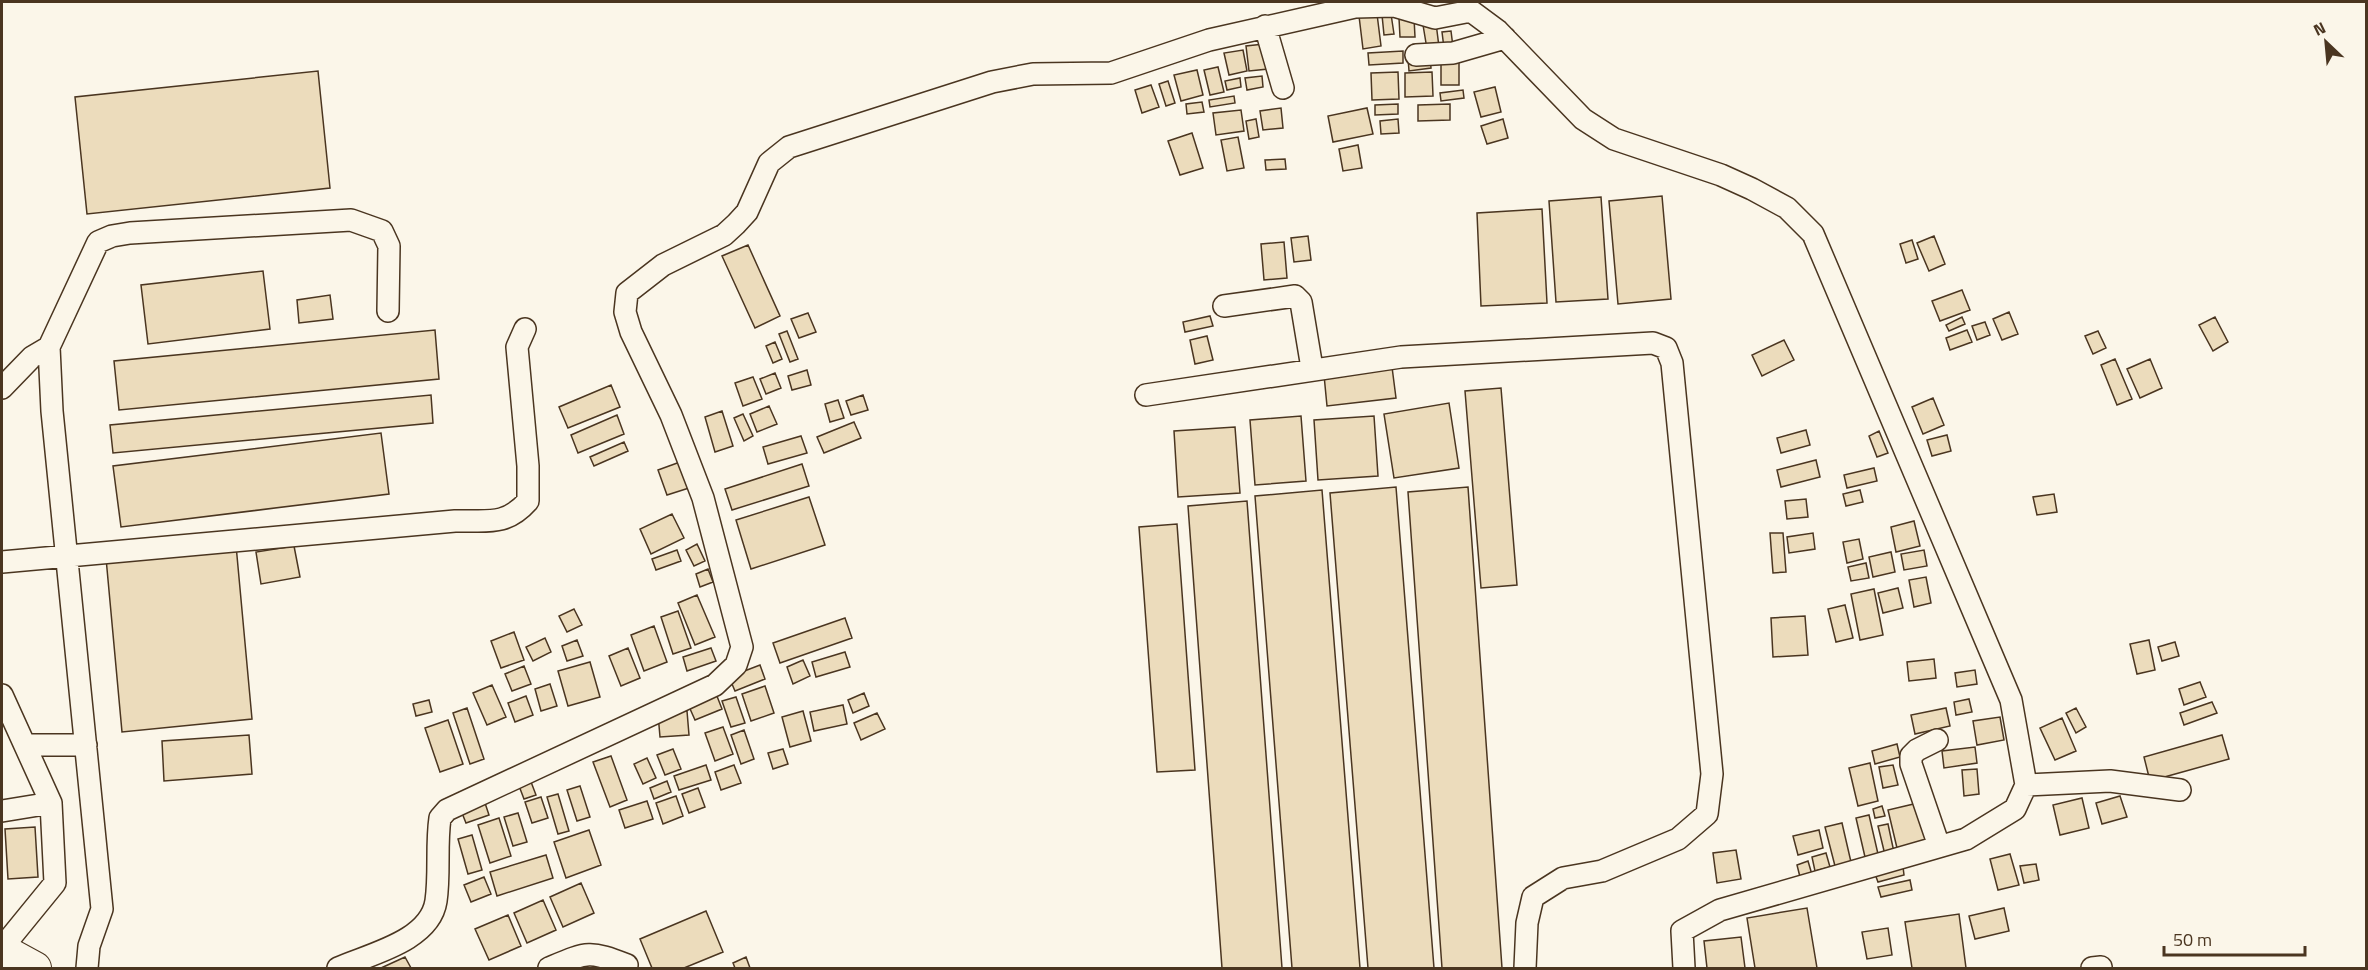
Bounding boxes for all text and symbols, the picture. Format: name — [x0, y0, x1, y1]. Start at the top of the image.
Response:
north arrow — [2296, 12, 2356, 72]
text: N — [2309, 15, 2330, 42]
scale bar — [2164, 919, 2305, 957]
text: 50 m — [2173, 926, 2212, 953]

